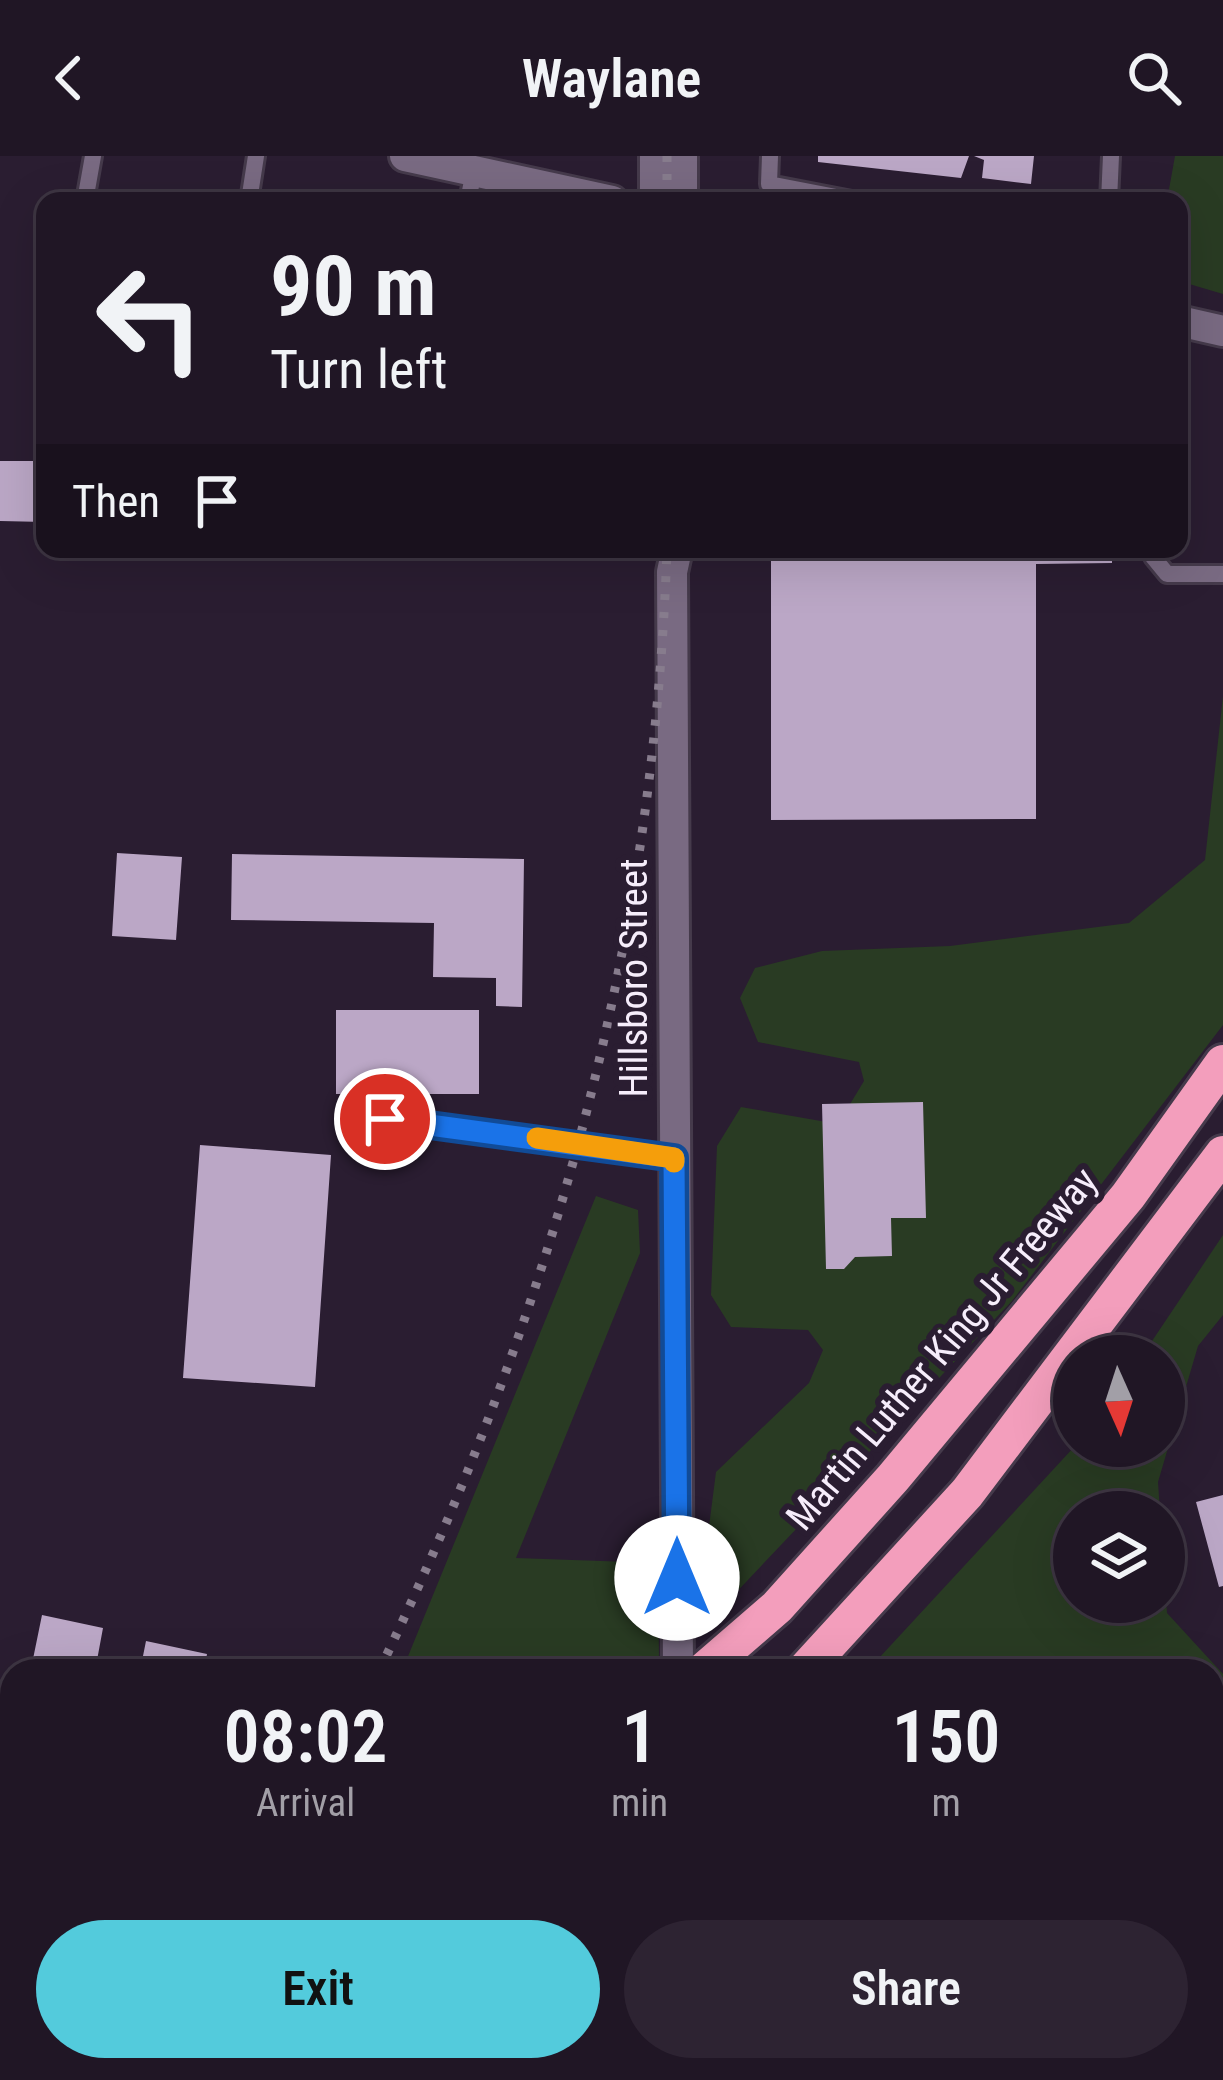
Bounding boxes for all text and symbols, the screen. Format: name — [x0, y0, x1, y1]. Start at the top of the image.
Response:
icon: back — [36, 45, 102, 111]
icon: search — [1121, 45, 1187, 111]
text: Waylane — [522, 47, 701, 110]
text: 90 m — [270, 237, 437, 336]
icon: left — [72, 240, 228, 396]
text: Turn left — [270, 338, 447, 401]
icon: arrive — [184, 468, 250, 534]
text: Then — [72, 475, 160, 528]
street label: Hillsboro Street — [611, 858, 657, 1098]
pin — [334, 1068, 436, 1170]
icon: arrive — [352, 1086, 418, 1152]
street label: Martin Luther King Jr Freeway — [777, 1159, 1107, 1539]
north arrow — [1053, 1335, 1185, 1467]
map controls — [1053, 1335, 1185, 1623]
button: layers — [1053, 1491, 1185, 1623]
position arrow — [614, 1515, 740, 1641]
text: 08:02 — [224, 1695, 387, 1780]
text: 1 — [622, 1695, 658, 1780]
text: 150 — [892, 1695, 1000, 1780]
text: Arrival — [256, 1780, 355, 1826]
text: min — [611, 1780, 668, 1826]
text: m — [931, 1780, 961, 1826]
button: Exit — [36, 1920, 600, 2058]
button: Share — [624, 1920, 1188, 2058]

